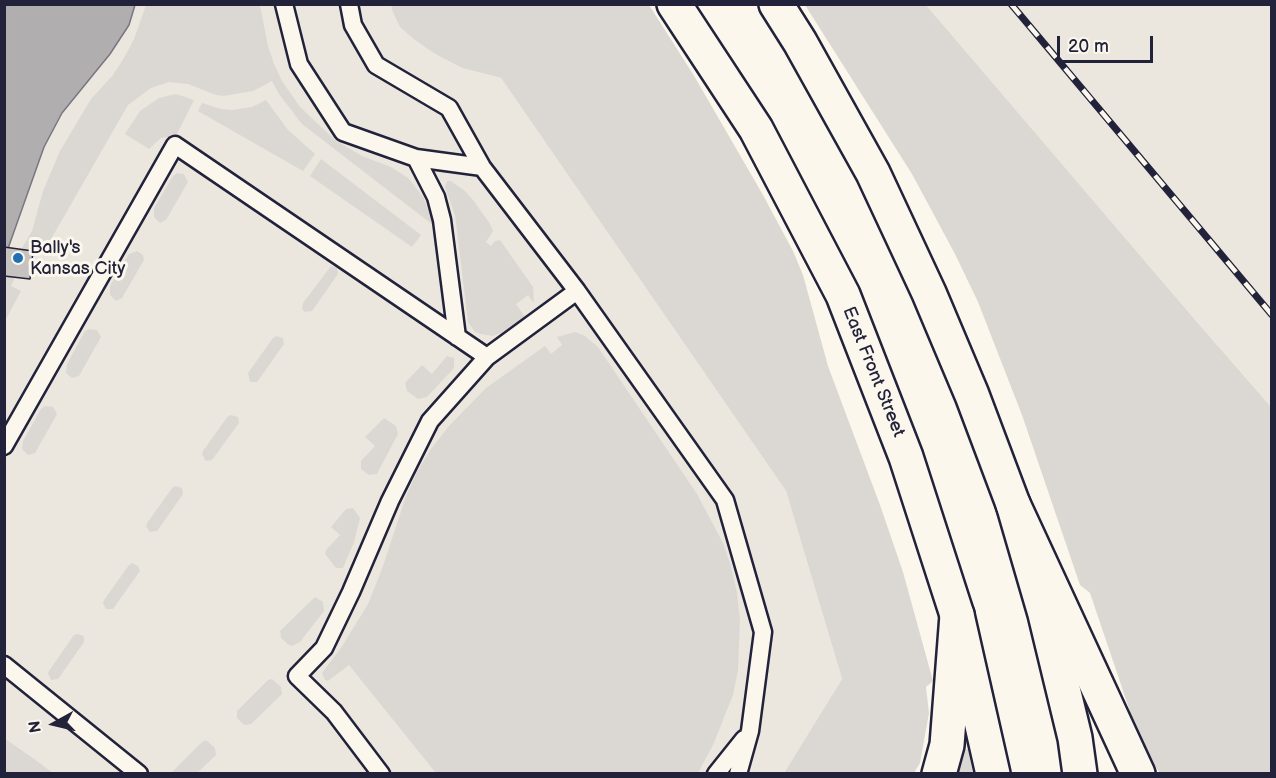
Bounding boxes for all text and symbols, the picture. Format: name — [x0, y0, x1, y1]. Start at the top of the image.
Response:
scale bar — [1060, 24, 1156, 62]
text: 20 m — [1068, 36, 1109, 57]
place label: Bally's Kansas City — [30, 237, 125, 280]
marker: Bally's Kansas City — [11, 251, 25, 265]
street label: East Front Street — [837, 304, 909, 440]
north arrow — [24, 694, 84, 754]
text: N — [25, 719, 46, 734]

